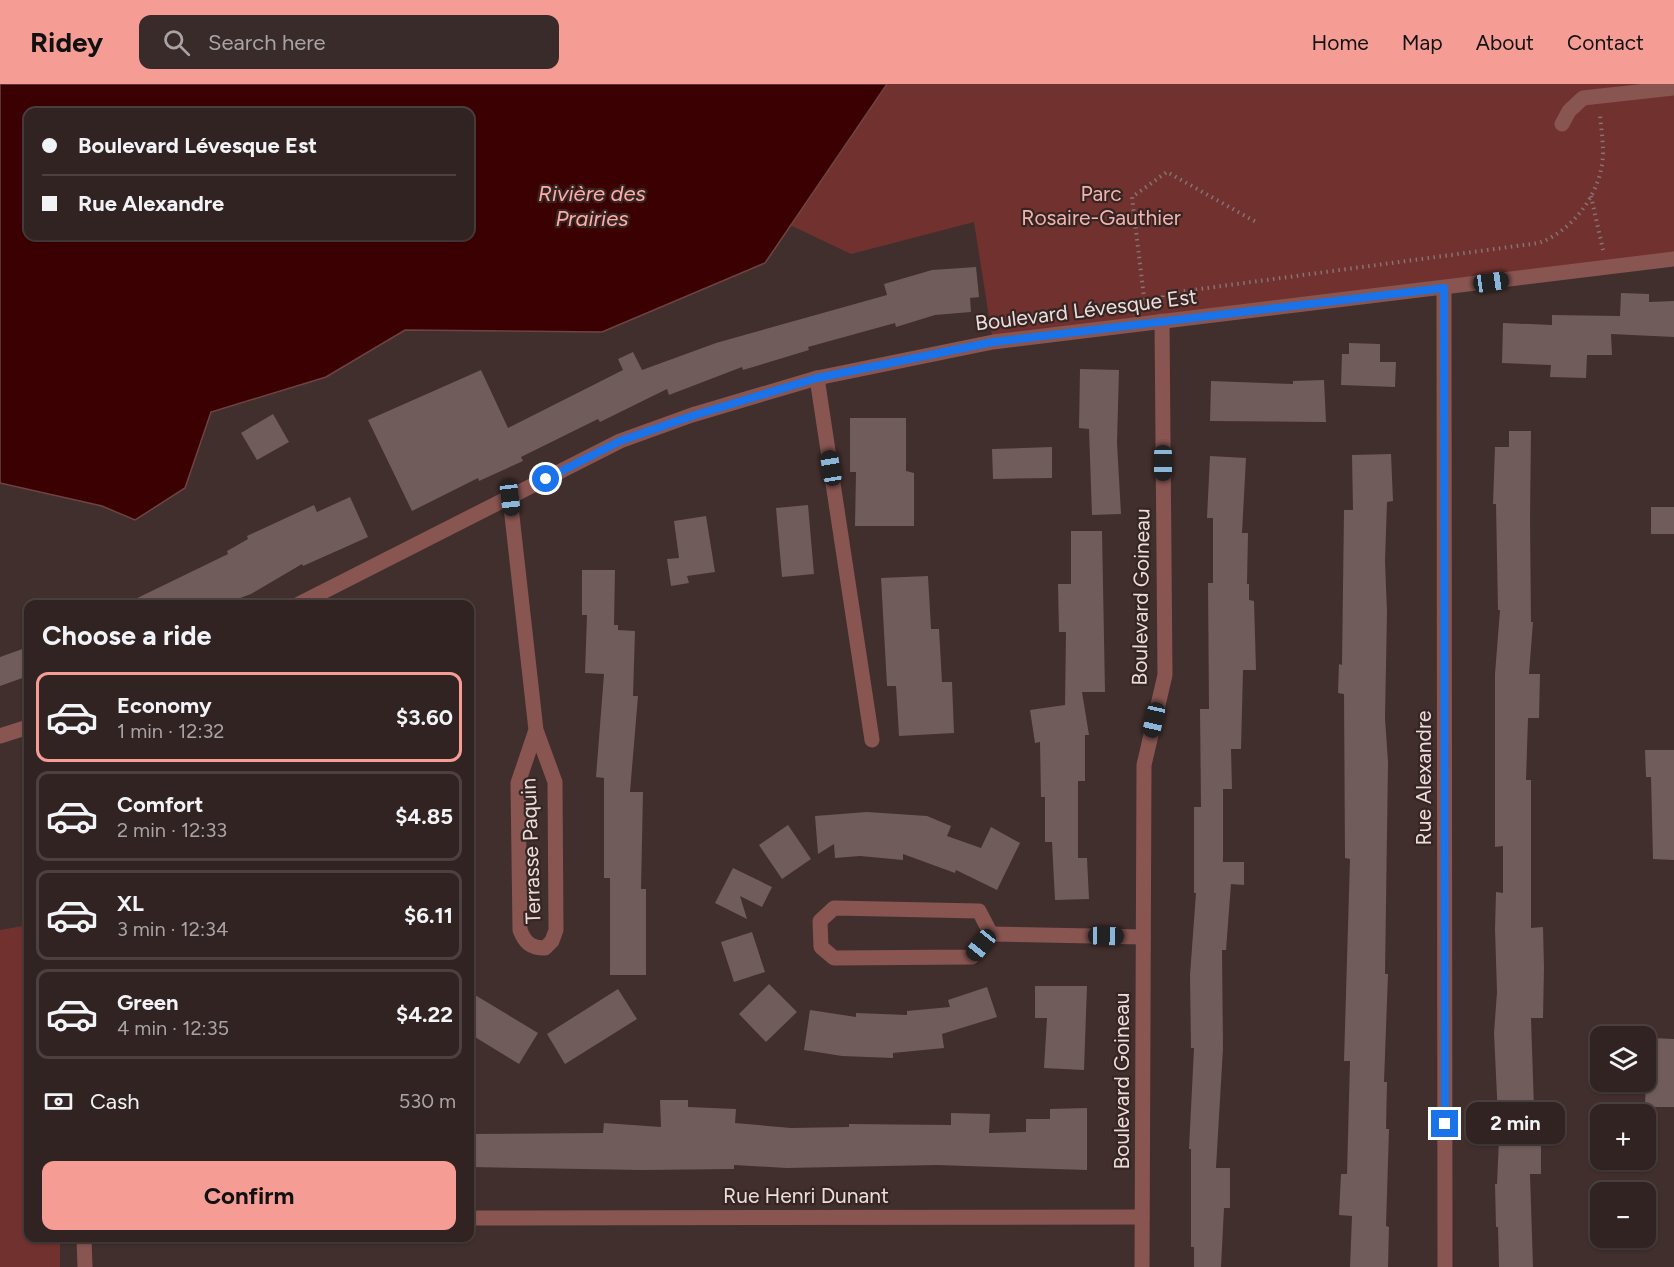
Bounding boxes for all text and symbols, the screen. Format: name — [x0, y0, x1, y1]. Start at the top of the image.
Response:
search box — [139, 15, 559, 69]
text: Ridey — [30, 25, 103, 59]
icon: search — [160, 26, 193, 59]
text: Search here — [208, 29, 326, 56]
text: Home — [1312, 30, 1369, 55]
text: Map — [1402, 30, 1443, 55]
text: About — [1476, 30, 1534, 55]
text: Contact — [1567, 30, 1644, 55]
text: Boulevard Lévesque Est — [78, 132, 317, 159]
water label: Rivière des Prairies — [538, 180, 646, 232]
park label: Parc Rosaire-Gauthier — [1021, 181, 1181, 230]
text: Rue Alexandre — [78, 190, 224, 217]
car — [1472, 271, 1510, 293]
street label: Boulevard Lévesque Est — [974, 283, 1198, 336]
car — [1154, 445, 1172, 481]
car — [819, 449, 843, 487]
route start — [532, 465, 559, 492]
car — [499, 479, 521, 517]
street label: Boulevard Goineau — [1126, 508, 1155, 686]
text: Choose a ride — [42, 619, 211, 652]
icon: car — [45, 690, 99, 744]
text: Economy — [117, 692, 212, 719]
car — [1141, 700, 1167, 740]
text: $3.60 — [396, 704, 453, 731]
street label: Rue Alexandre — [1411, 711, 1436, 845]
text: 1 min · 12:32 — [117, 719, 225, 743]
street label: Terrasse Paquin — [515, 778, 546, 924]
icon: car — [45, 789, 99, 843]
text: Comfort — [117, 791, 203, 818]
text: $4.85 — [395, 803, 453, 830]
text: 2 min · 12:33 — [117, 818, 227, 842]
icon: car — [45, 888, 99, 942]
text: XL — [117, 890, 144, 917]
text: $6.11 — [404, 902, 453, 929]
text: 3 min · 12:34 — [117, 917, 228, 941]
car — [963, 925, 999, 965]
car — [1088, 927, 1124, 945]
icon: car — [45, 987, 99, 1041]
text: Green — [117, 989, 179, 1016]
street label: Boulevard Goineau — [1109, 992, 1134, 1170]
text: $4.22 — [396, 1001, 453, 1028]
text: 4 min · 12:35 — [117, 1016, 229, 1040]
map controls — [1590, 1026, 1656, 1248]
button: layers — [1590, 1026, 1656, 1092]
icon: cash — [42, 1085, 75, 1118]
text: Cash — [90, 1088, 140, 1115]
text: 530 m — [399, 1089, 456, 1113]
callout: 2 min — [1466, 1103, 1565, 1145]
button: + — [1590, 1104, 1656, 1170]
route end — [1431, 1110, 1458, 1137]
text: 2 min — [1490, 1111, 1541, 1135]
button: Confirm — [42, 1161, 456, 1230]
button: − — [1590, 1182, 1656, 1248]
street label: Rue Henri Dunant — [723, 1183, 889, 1208]

